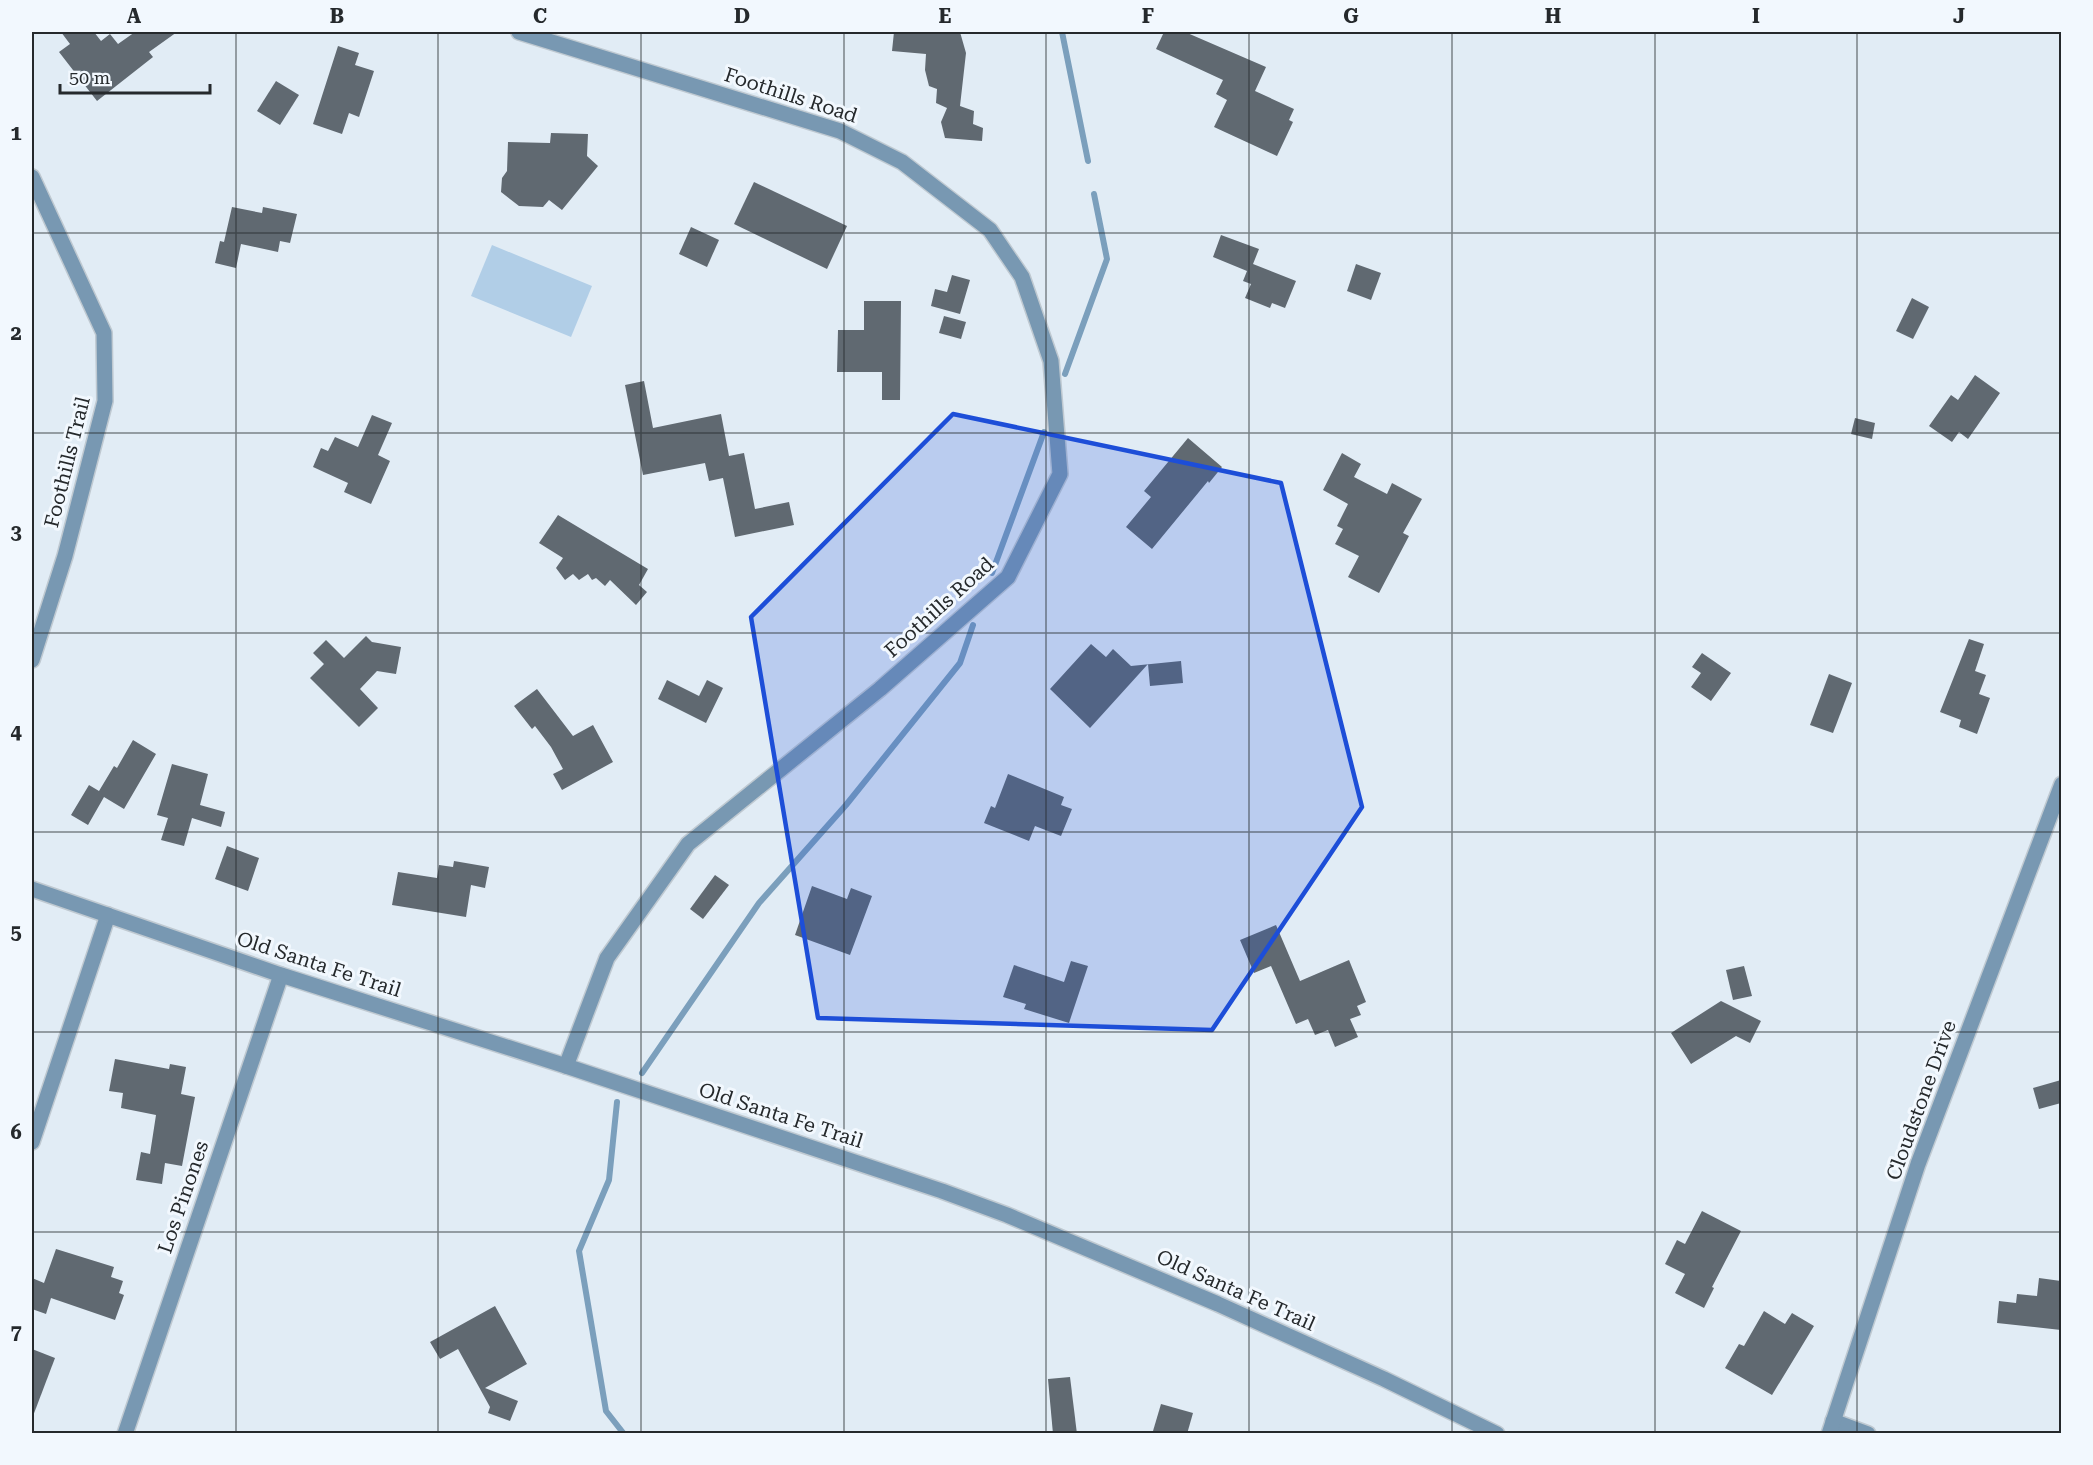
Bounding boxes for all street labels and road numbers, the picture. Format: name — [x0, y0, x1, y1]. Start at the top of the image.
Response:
street label: Foothills Road — [721, 62, 861, 128]
street label: Foothills Trail — [39, 394, 95, 530]
street label: Foothills Road — [880, 552, 999, 662]
street label: Old Santa Fe Trail — [234, 926, 404, 1002]
street label: Cloudstone Drive — [1881, 1017, 1961, 1183]
street label: Old Santa Fe Trail — [696, 1077, 866, 1153]
street label: Los Pinones — [153, 1138, 213, 1256]
street label: Old Santa Fe Trail — [1153, 1244, 1319, 1336]

